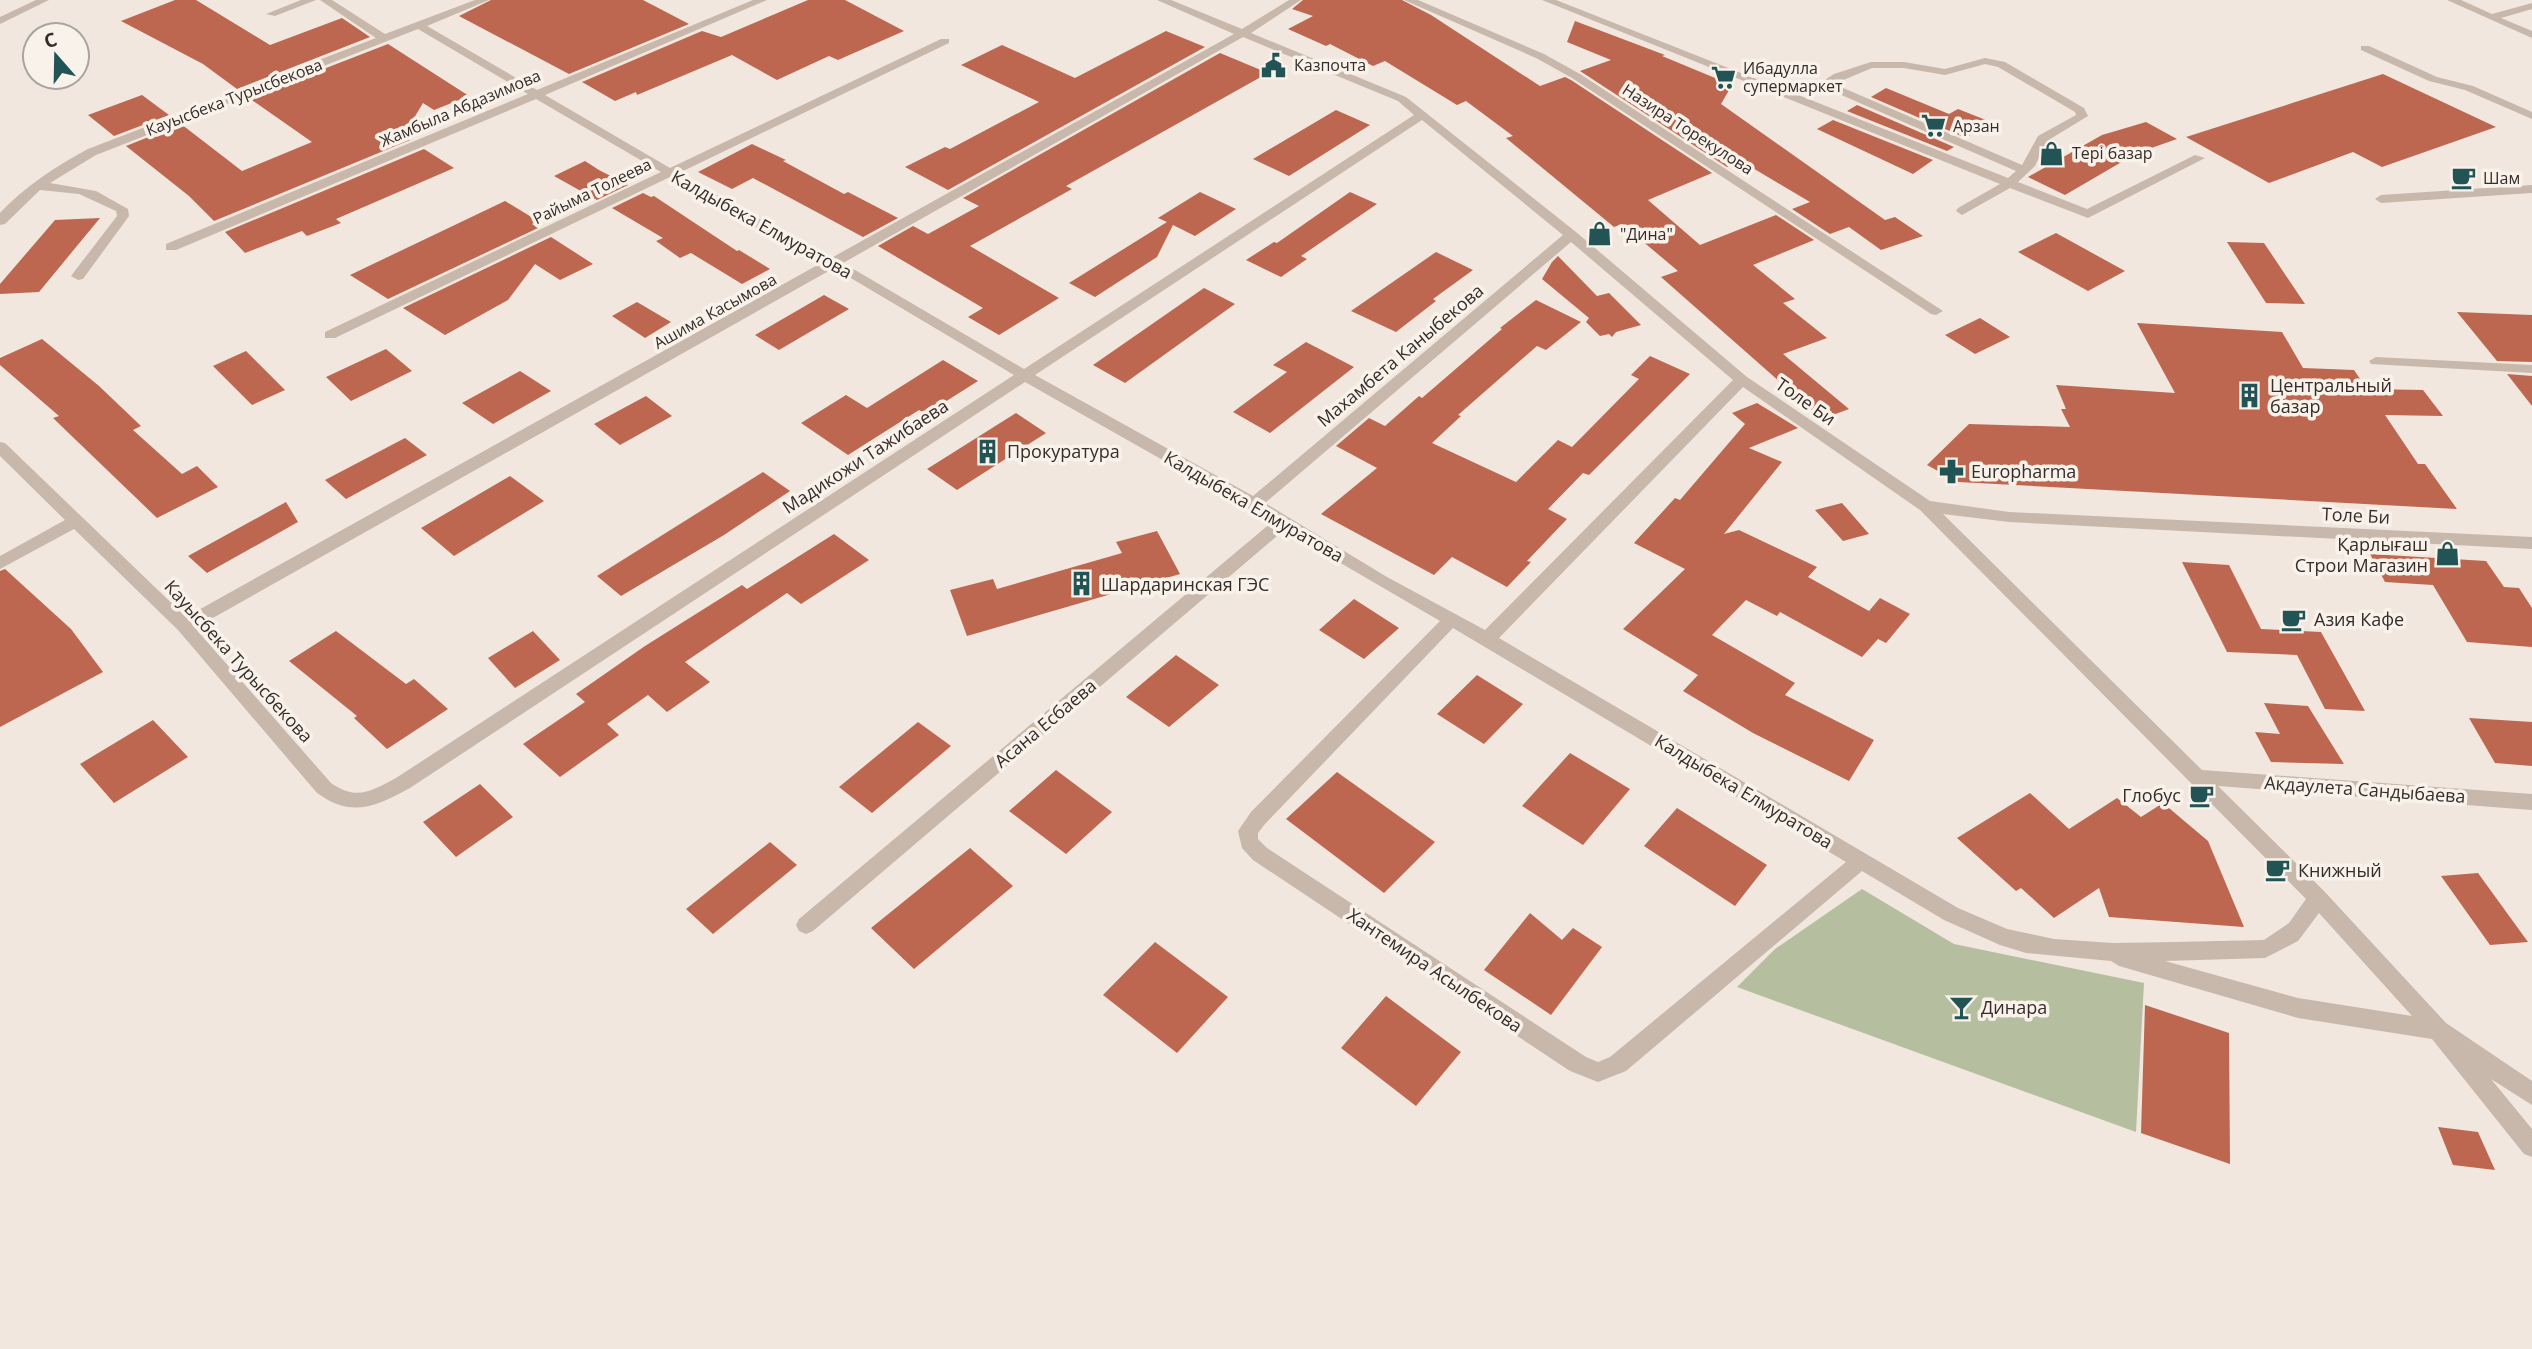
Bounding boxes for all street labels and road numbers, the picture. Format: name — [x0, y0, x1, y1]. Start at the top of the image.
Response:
street label: Кауысбека Турысбекова — [143, 53, 325, 141]
street label: Жамбыла Абдазимова — [376, 64, 544, 152]
street label: Назира Торекулова — [1618, 78, 1758, 180]
street label: Райыма Толеева — [529, 153, 655, 229]
street label: Калдыбека Елмуратова — [667, 164, 857, 284]
street label: Ашима Касымова — [650, 268, 780, 354]
street label: Махамбета Каныбекова — [1312, 278, 1488, 432]
street label: Толе Би — [1771, 372, 1841, 430]
street label: Мадикожи Тажибаева — [777, 393, 953, 519]
street label: Калдыбека Елмуратова — [1160, 445, 1348, 567]
street label: Толе Би — [2321, 501, 2391, 529]
street label: Кауысбека Турысбекова — [160, 575, 318, 747]
street label: Асана Есбаева — [989, 673, 1101, 773]
street label: Калдыбека Елмуратова — [1651, 728, 1837, 854]
street label: Акдаулета Сандыбаева — [2264, 770, 2466, 808]
street label: Хантемира Асылбекова — [1343, 902, 1527, 1038]

